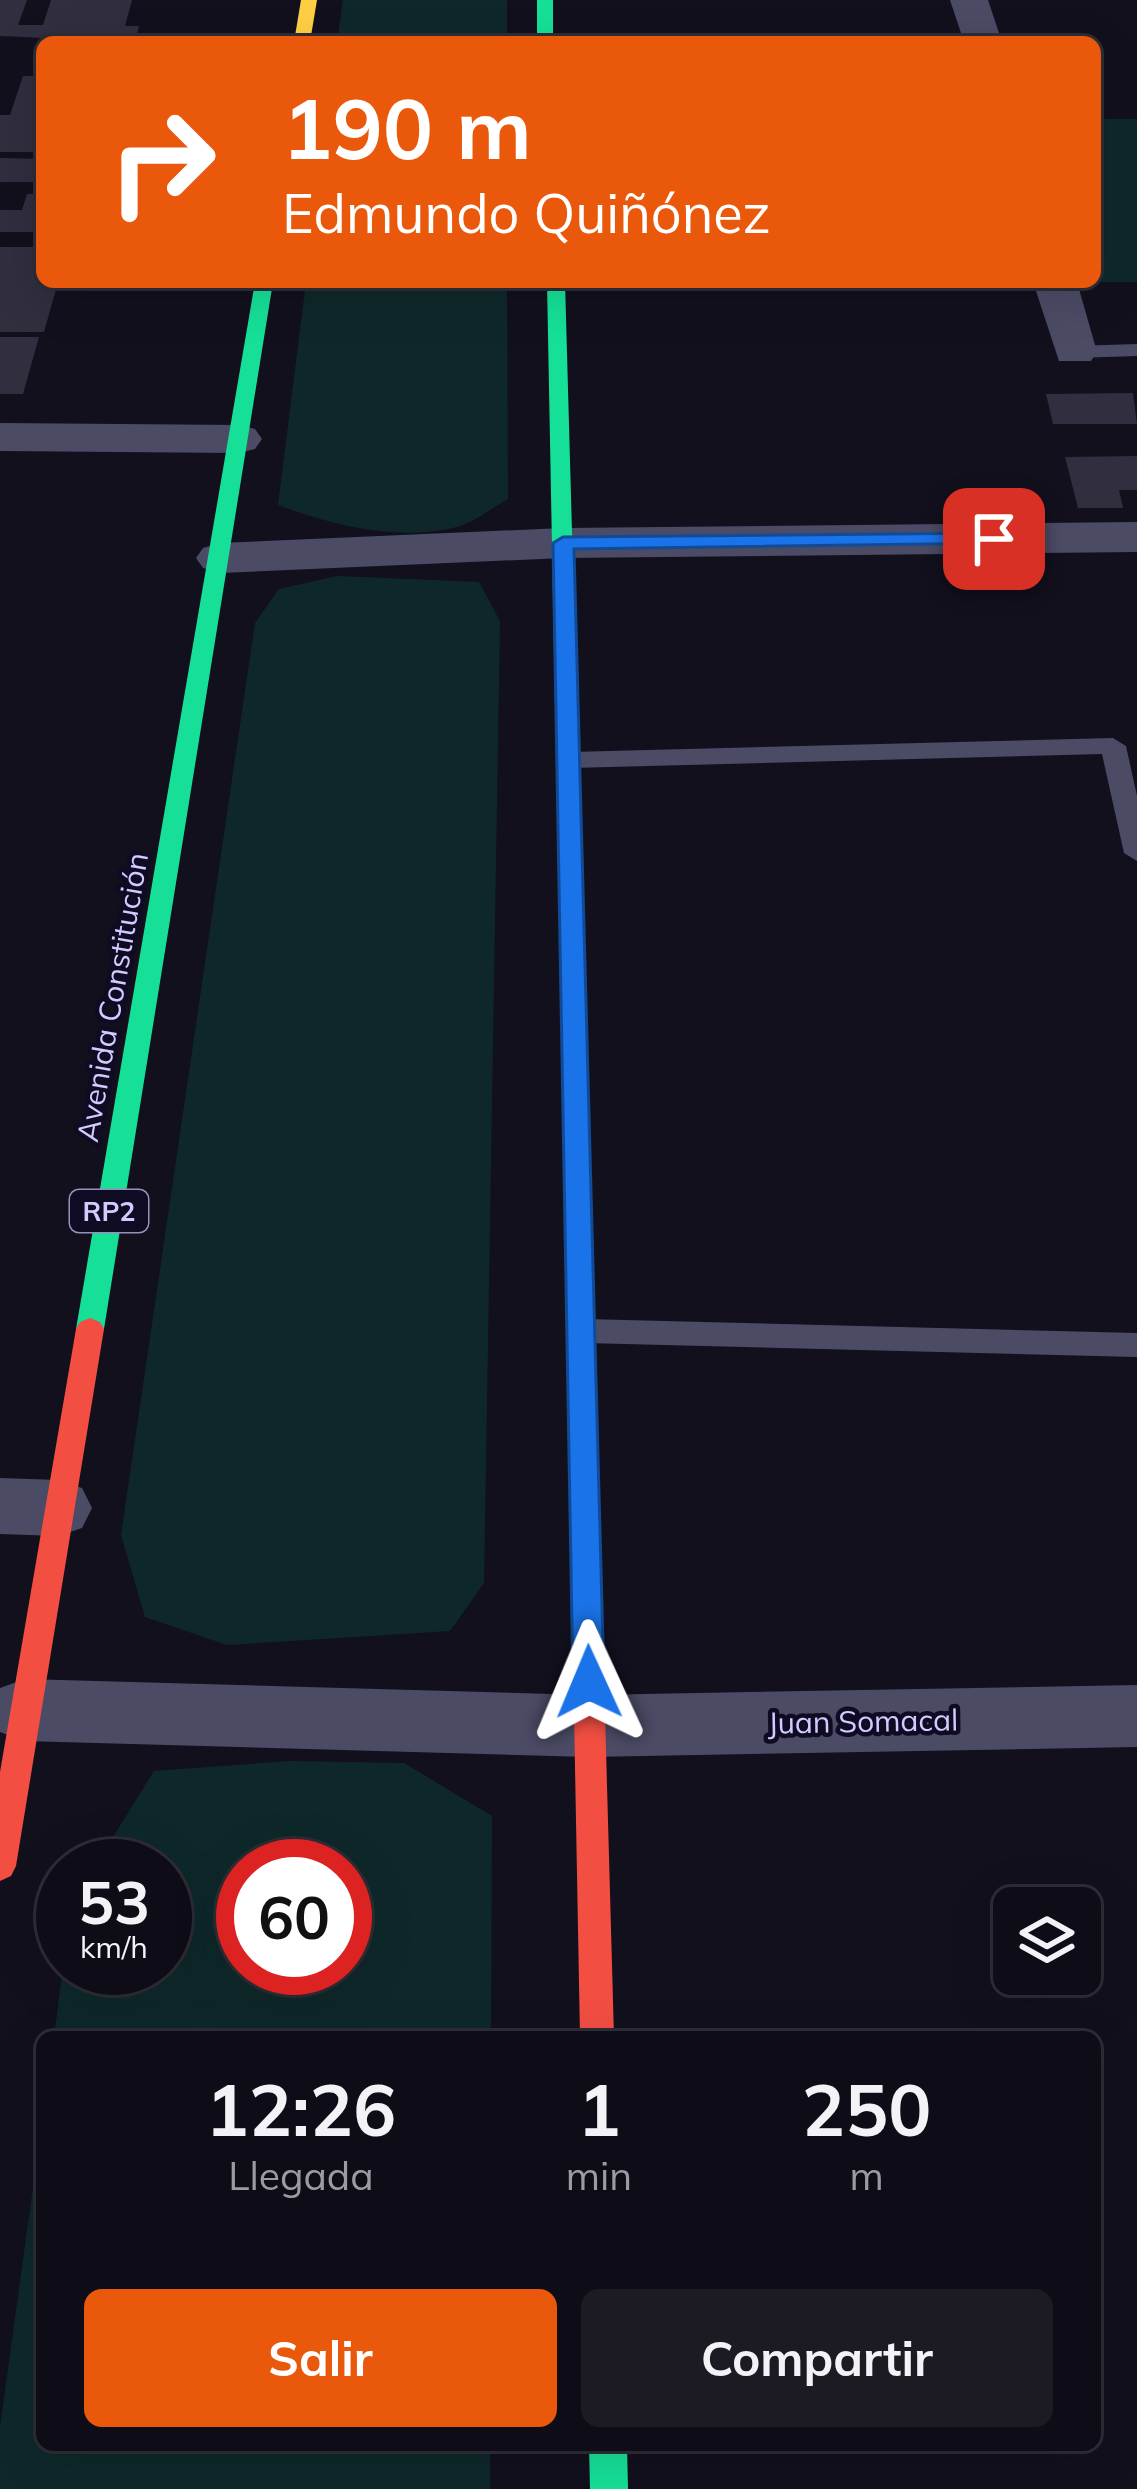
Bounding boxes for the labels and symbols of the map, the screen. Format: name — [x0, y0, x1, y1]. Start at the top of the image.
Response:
pin — [943, 488, 1045, 590]
street label: Avenida Constitución — [68, 849, 156, 1145]
road number: RP2 — [70, 1190, 148, 1232]
position arrow — [526, 1619, 652, 1745]
street label: Juan Somacal — [767, 1700, 959, 1742]
speed limit sign: 60 — [216, 1839, 372, 1995]

